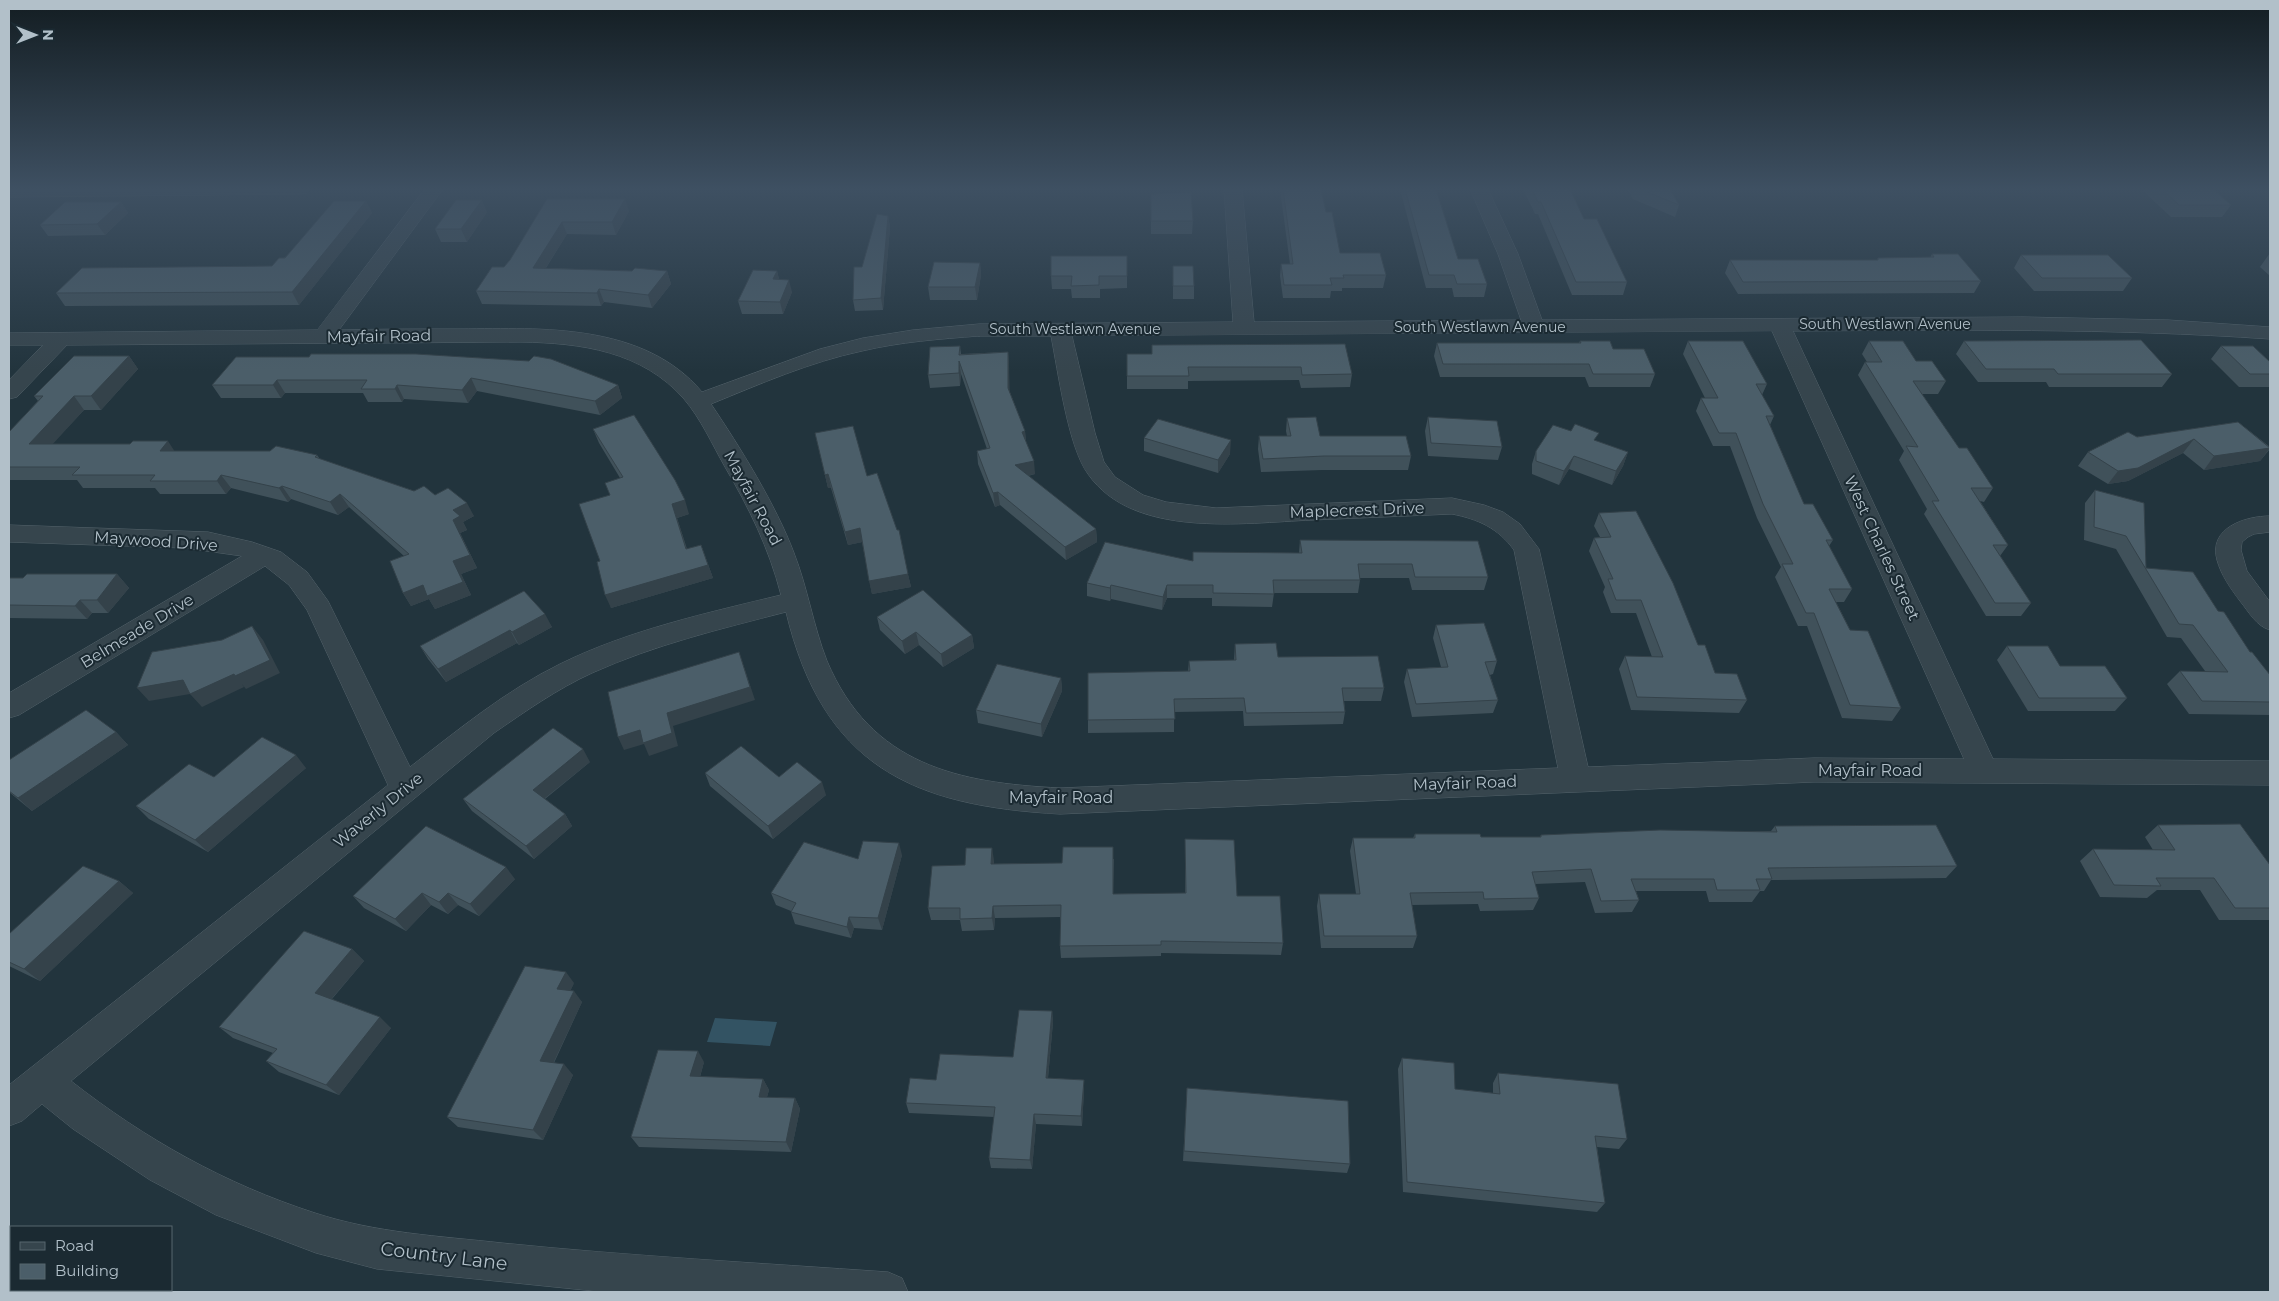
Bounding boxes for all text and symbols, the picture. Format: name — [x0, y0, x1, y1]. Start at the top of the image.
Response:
north arrow — [10, 10, 60, 60]
text: N — [39, 29, 57, 41]
street label: South Westlawn Avenue — [1799, 315, 1971, 333]
street label: South Westlawn Avenue — [1394, 318, 1566, 336]
street label: South Westlawn Avenue — [989, 320, 1161, 338]
street label: Mayfair Road — [327, 326, 431, 346]
street label: Mayfair Road — [720, 447, 786, 549]
street label: West Charles Street — [1840, 473, 1924, 624]
street label: Maplecrest Drive — [1289, 498, 1425, 522]
street label: Maywood Drive — [94, 527, 218, 555]
street label: Belmeade Drive — [77, 590, 197, 672]
street label: Mayfair Road — [1818, 761, 1922, 780]
street label: Waverly Drive — [329, 768, 427, 852]
street label: Mayfair Road — [1412, 772, 1518, 794]
street label: Mayfair Road — [1009, 788, 1113, 807]
legend — [10, 1226, 172, 1291]
text: Road — [55, 1236, 94, 1255]
street label: Country Lane — [379, 1237, 509, 1275]
text: Building — [55, 1261, 119, 1280]

